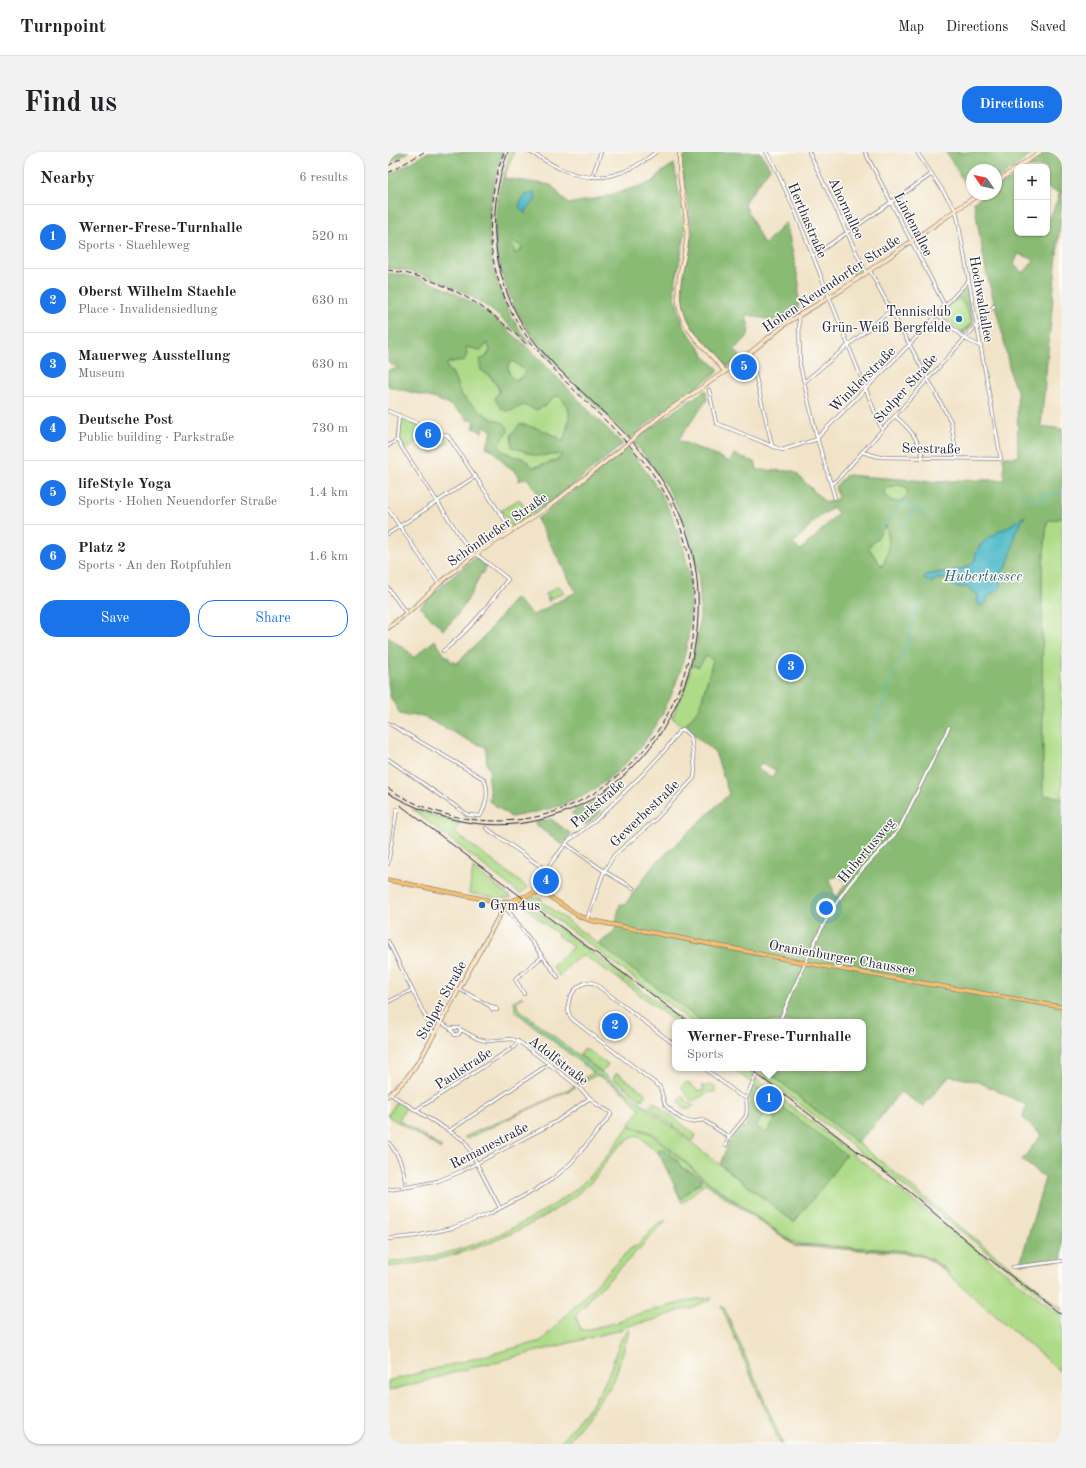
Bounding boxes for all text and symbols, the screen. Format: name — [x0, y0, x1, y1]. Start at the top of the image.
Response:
text: Turnpoint — [20, 18, 106, 37]
text: Map — [898, 20, 924, 34]
text: Directions — [946, 20, 1008, 34]
text: Saved — [1030, 20, 1066, 34]
button: Directions — [962, 86, 1062, 123]
text: Find us — [24, 90, 117, 118]
north arrow — [966, 164, 1002, 200]
map controls — [1014, 164, 1050, 236]
button: + — [1014, 164, 1050, 200]
text: Nearby — [40, 170, 95, 187]
text: 6 results — [299, 171, 348, 184]
street label: Ahornallee — [826, 176, 866, 241]
street label: Herthastraße — [785, 181, 829, 260]
street label: Lindenallee — [891, 190, 935, 259]
button: − — [1014, 200, 1050, 236]
text: Werner-Frese-Turnhalle — [78, 221, 243, 236]
text: 1 — [49, 230, 57, 243]
text: 520 m — [311, 230, 348, 243]
street label: Hohen Neuendorfer Straße — [760, 232, 903, 335]
text: Sports · Staehleweg — [78, 239, 190, 252]
street label: Hochwaldallee — [967, 255, 996, 343]
text: Oberst Wilhelm Staehle — [78, 285, 236, 300]
text: 2 — [49, 294, 57, 307]
text: 630 m — [311, 294, 348, 307]
text: Place · Invalidensiedlung — [78, 303, 218, 316]
place label: Tennisclub Grün-Weiß Bergfelde — [822, 305, 951, 335]
marker: Tennisclub Grün-Weiß Bergfelde — [954, 314, 964, 324]
street label: Winklerstraße — [827, 344, 898, 415]
text: Mauerweg Ausstellung — [78, 349, 230, 364]
street label: Stolper Straße — [871, 351, 940, 426]
pin: 5 — [731, 352, 757, 382]
text: 3 — [49, 358, 57, 371]
text: 630 m — [311, 358, 348, 371]
text: Museum — [78, 367, 125, 380]
text: Deutsche Post — [78, 413, 173, 428]
pin: 6 — [415, 420, 441, 450]
text: 4 — [49, 422, 57, 435]
text: 730 m — [311, 422, 348, 435]
text: Public building · Parkstraße — [78, 431, 234, 444]
street label: Seestraße — [901, 441, 961, 457]
text: lifeStyle Yoga — [78, 477, 171, 492]
text: 5 — [49, 486, 57, 499]
text: 1.4 km — [309, 486, 348, 499]
street label: Schönfließer Straße — [445, 490, 550, 569]
text: Sports · Hohen Neuendorfer Straße — [78, 495, 277, 508]
text: Platz 2 — [78, 541, 126, 556]
text: 6 — [49, 550, 57, 563]
text: 1.6 km — [309, 550, 348, 563]
text: Sports · An den Rotpfuhlen — [78, 559, 232, 572]
water label: Hubertussee — [943, 570, 1022, 585]
button: Save — [40, 600, 190, 637]
button: Share — [198, 600, 348, 637]
pin: 3 — [778, 652, 804, 682]
street label: Parkstraße — [568, 777, 627, 831]
street label: Gewerbestraße — [607, 777, 682, 850]
street label: Hubertusweg — [836, 815, 898, 886]
pin: 4 — [533, 866, 559, 896]
your location — [816, 898, 836, 918]
place label: Gym4us — [490, 899, 540, 913]
marker: Gym4us — [477, 900, 487, 910]
street label: Oranienburger Chaussee — [768, 938, 916, 978]
street label: Stolper Straße — [414, 959, 469, 1042]
pin: 2 — [602, 1011, 628, 1041]
popup — [672, 1019, 866, 1071]
text: Werner-Frese-Turnhalle — [687, 1030, 851, 1045]
street label: Adolfstraße — [526, 1033, 591, 1088]
street label: Paulstraße — [433, 1045, 494, 1092]
text: Sports — [687, 1048, 723, 1061]
pin: 1 — [756, 1084, 782, 1114]
street label: Remanestraße — [448, 1120, 531, 1172]

